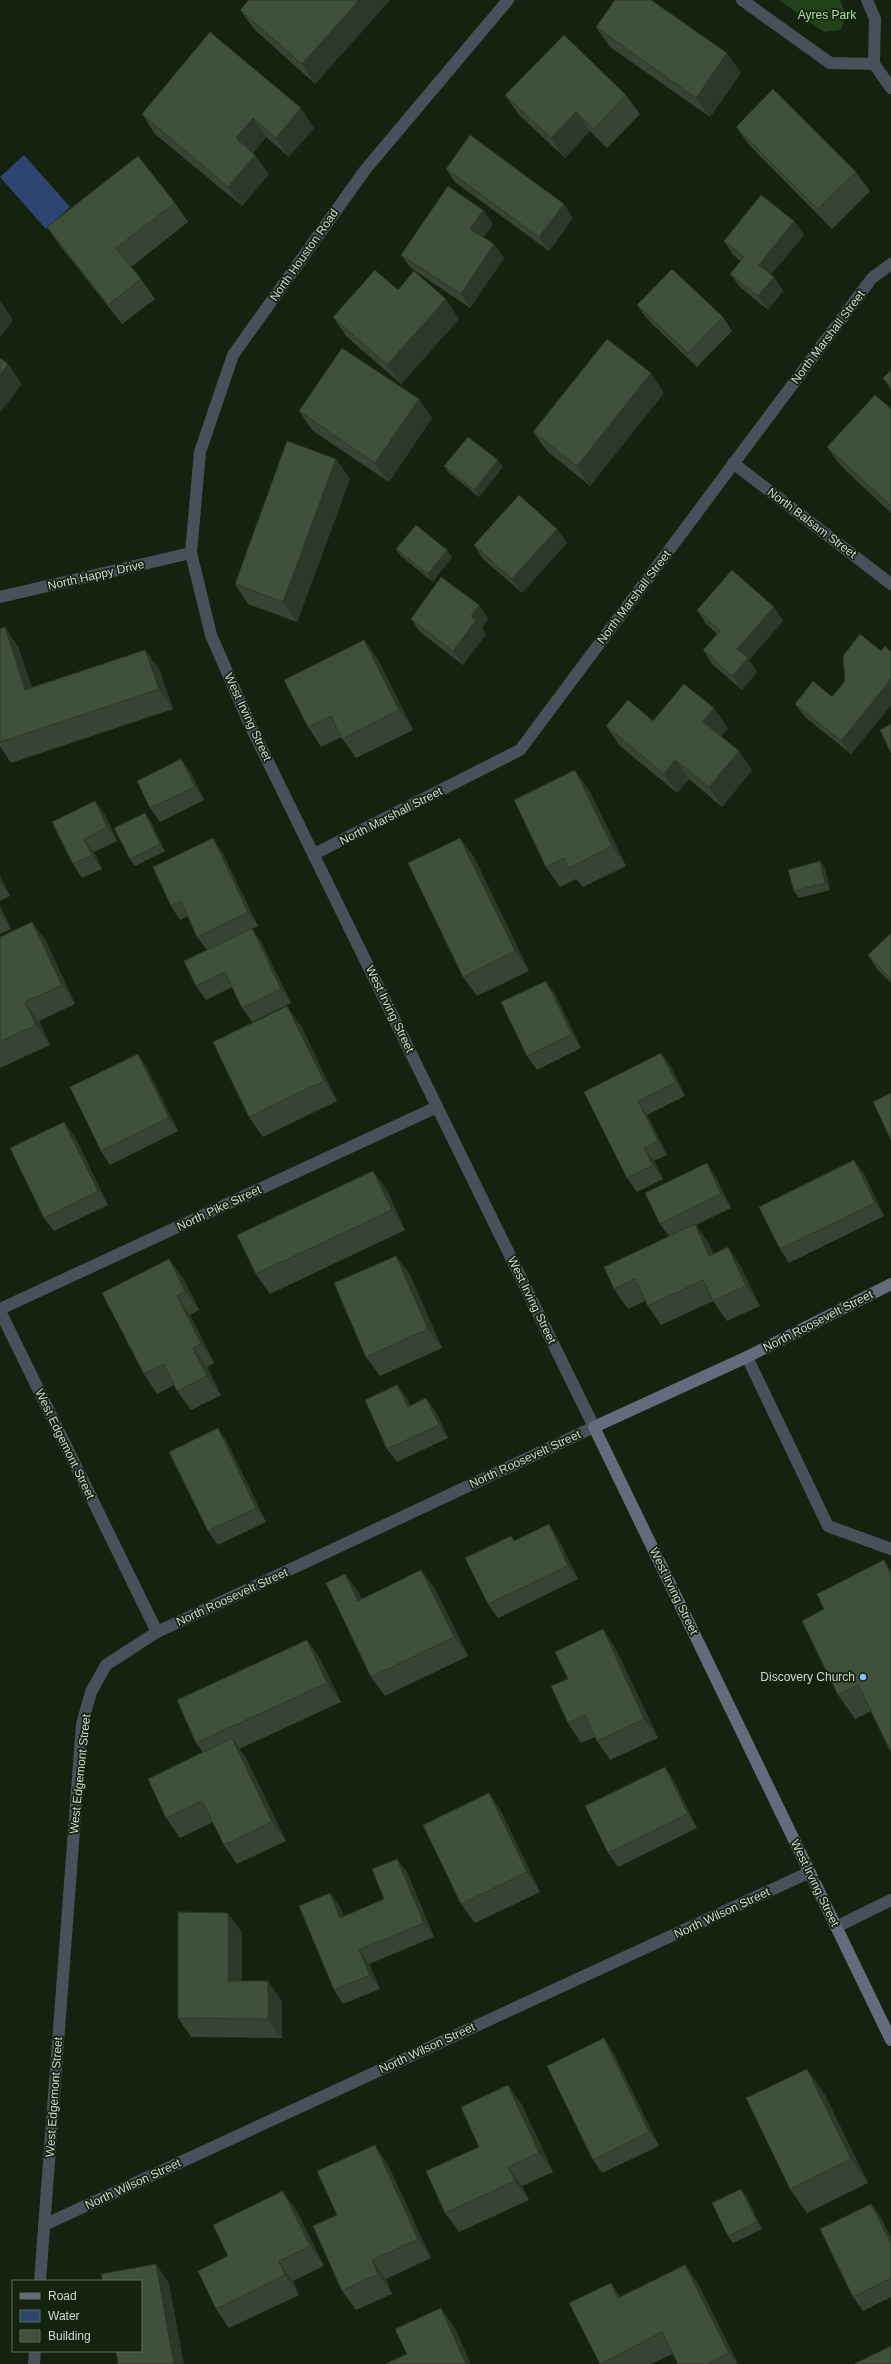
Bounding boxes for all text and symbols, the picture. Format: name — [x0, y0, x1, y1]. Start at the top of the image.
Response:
park label: Ayres Park — [798, 8, 857, 22]
street label: North Houston Road — [267, 206, 341, 304]
street label: North Marshall Street — [788, 287, 868, 386]
street label: North Balsam Street — [765, 485, 860, 561]
street label: North Marshall Street — [594, 547, 674, 646]
street label: North Happy Drive — [46, 557, 146, 593]
street label: West Irving Street — [222, 671, 275, 764]
street label: North Marshall Street — [337, 784, 445, 848]
street label: West Irving Street — [363, 963, 417, 1055]
street label: North Pike Street — [175, 1182, 264, 1234]
street label: West Irving Street — [505, 1254, 559, 1346]
street label: North Roosevelt Street — [761, 1287, 876, 1355]
street label: West Edgemont Street — [32, 1387, 98, 1502]
street label: North Roosevelt Street — [467, 1427, 584, 1491]
street label: West Irving Street — [647, 1545, 701, 1637]
street label: North Roosevelt Street — [174, 1565, 291, 1629]
place label: Discovery Church — [760, 1670, 855, 1684]
marker: Discovery Church — [858, 1672, 868, 1682]
street label: West Edgemont Street — [67, 1713, 93, 1835]
street label: West Irving Street — [788, 1837, 842, 1929]
street label: North Wilson Street — [672, 1884, 773, 1941]
street label: North Wilson Street — [377, 2019, 478, 2076]
street label: West Edgemont Street — [43, 2036, 65, 2158]
street label: North Wilson Street — [83, 2155, 184, 2212]
legend — [12, 2280, 142, 2352]
text: Road — [48, 2289, 77, 2303]
text: Water — [48, 2309, 80, 2323]
text: Building — [48, 2329, 91, 2343]

